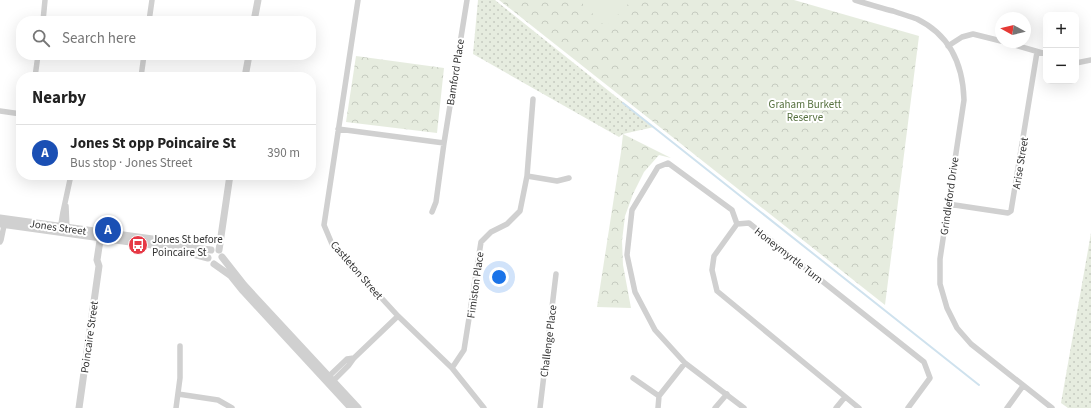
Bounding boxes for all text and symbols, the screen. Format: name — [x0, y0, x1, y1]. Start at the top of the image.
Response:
north arrow — [995, 12, 1031, 48]
map controls — [1043, 12, 1079, 84]
button: + — [1043, 12, 1079, 48]
search box — [16, 16, 316, 60]
icon: search — [30, 27, 52, 49]
text: Search here — [62, 28, 136, 49]
street label: Bamford Place — [443, 37, 468, 106]
button: − — [1043, 48, 1079, 84]
text: Nearby — [32, 86, 86, 110]
park label: Graham Burkett Reserve — [769, 97, 842, 125]
text: Jones St opp Poincaire St — [70, 133, 236, 154]
street label: Arise Street — [1009, 136, 1032, 190]
text: A — [41, 144, 49, 162]
text: 390 m — [267, 144, 300, 162]
text: Bus stop · Jones Street — [70, 154, 192, 172]
street label: Grindleford Drive — [937, 156, 962, 236]
pin: A — [95, 215, 121, 245]
street label: Jones Street — [29, 216, 88, 239]
street label: Honeymyrtle Turn — [751, 224, 826, 287]
place label: Jones St before Poincaire St — [152, 232, 223, 260]
bus stop icon: Jones St before Poincaire St — [127, 234, 149, 256]
street label: Castleton Street — [327, 238, 387, 303]
street label: Fimiston Place — [463, 250, 488, 319]
your location — [489, 267, 509, 287]
street label: Poincaire Street — [77, 300, 102, 374]
street label: Challenge Place — [537, 304, 560, 378]

